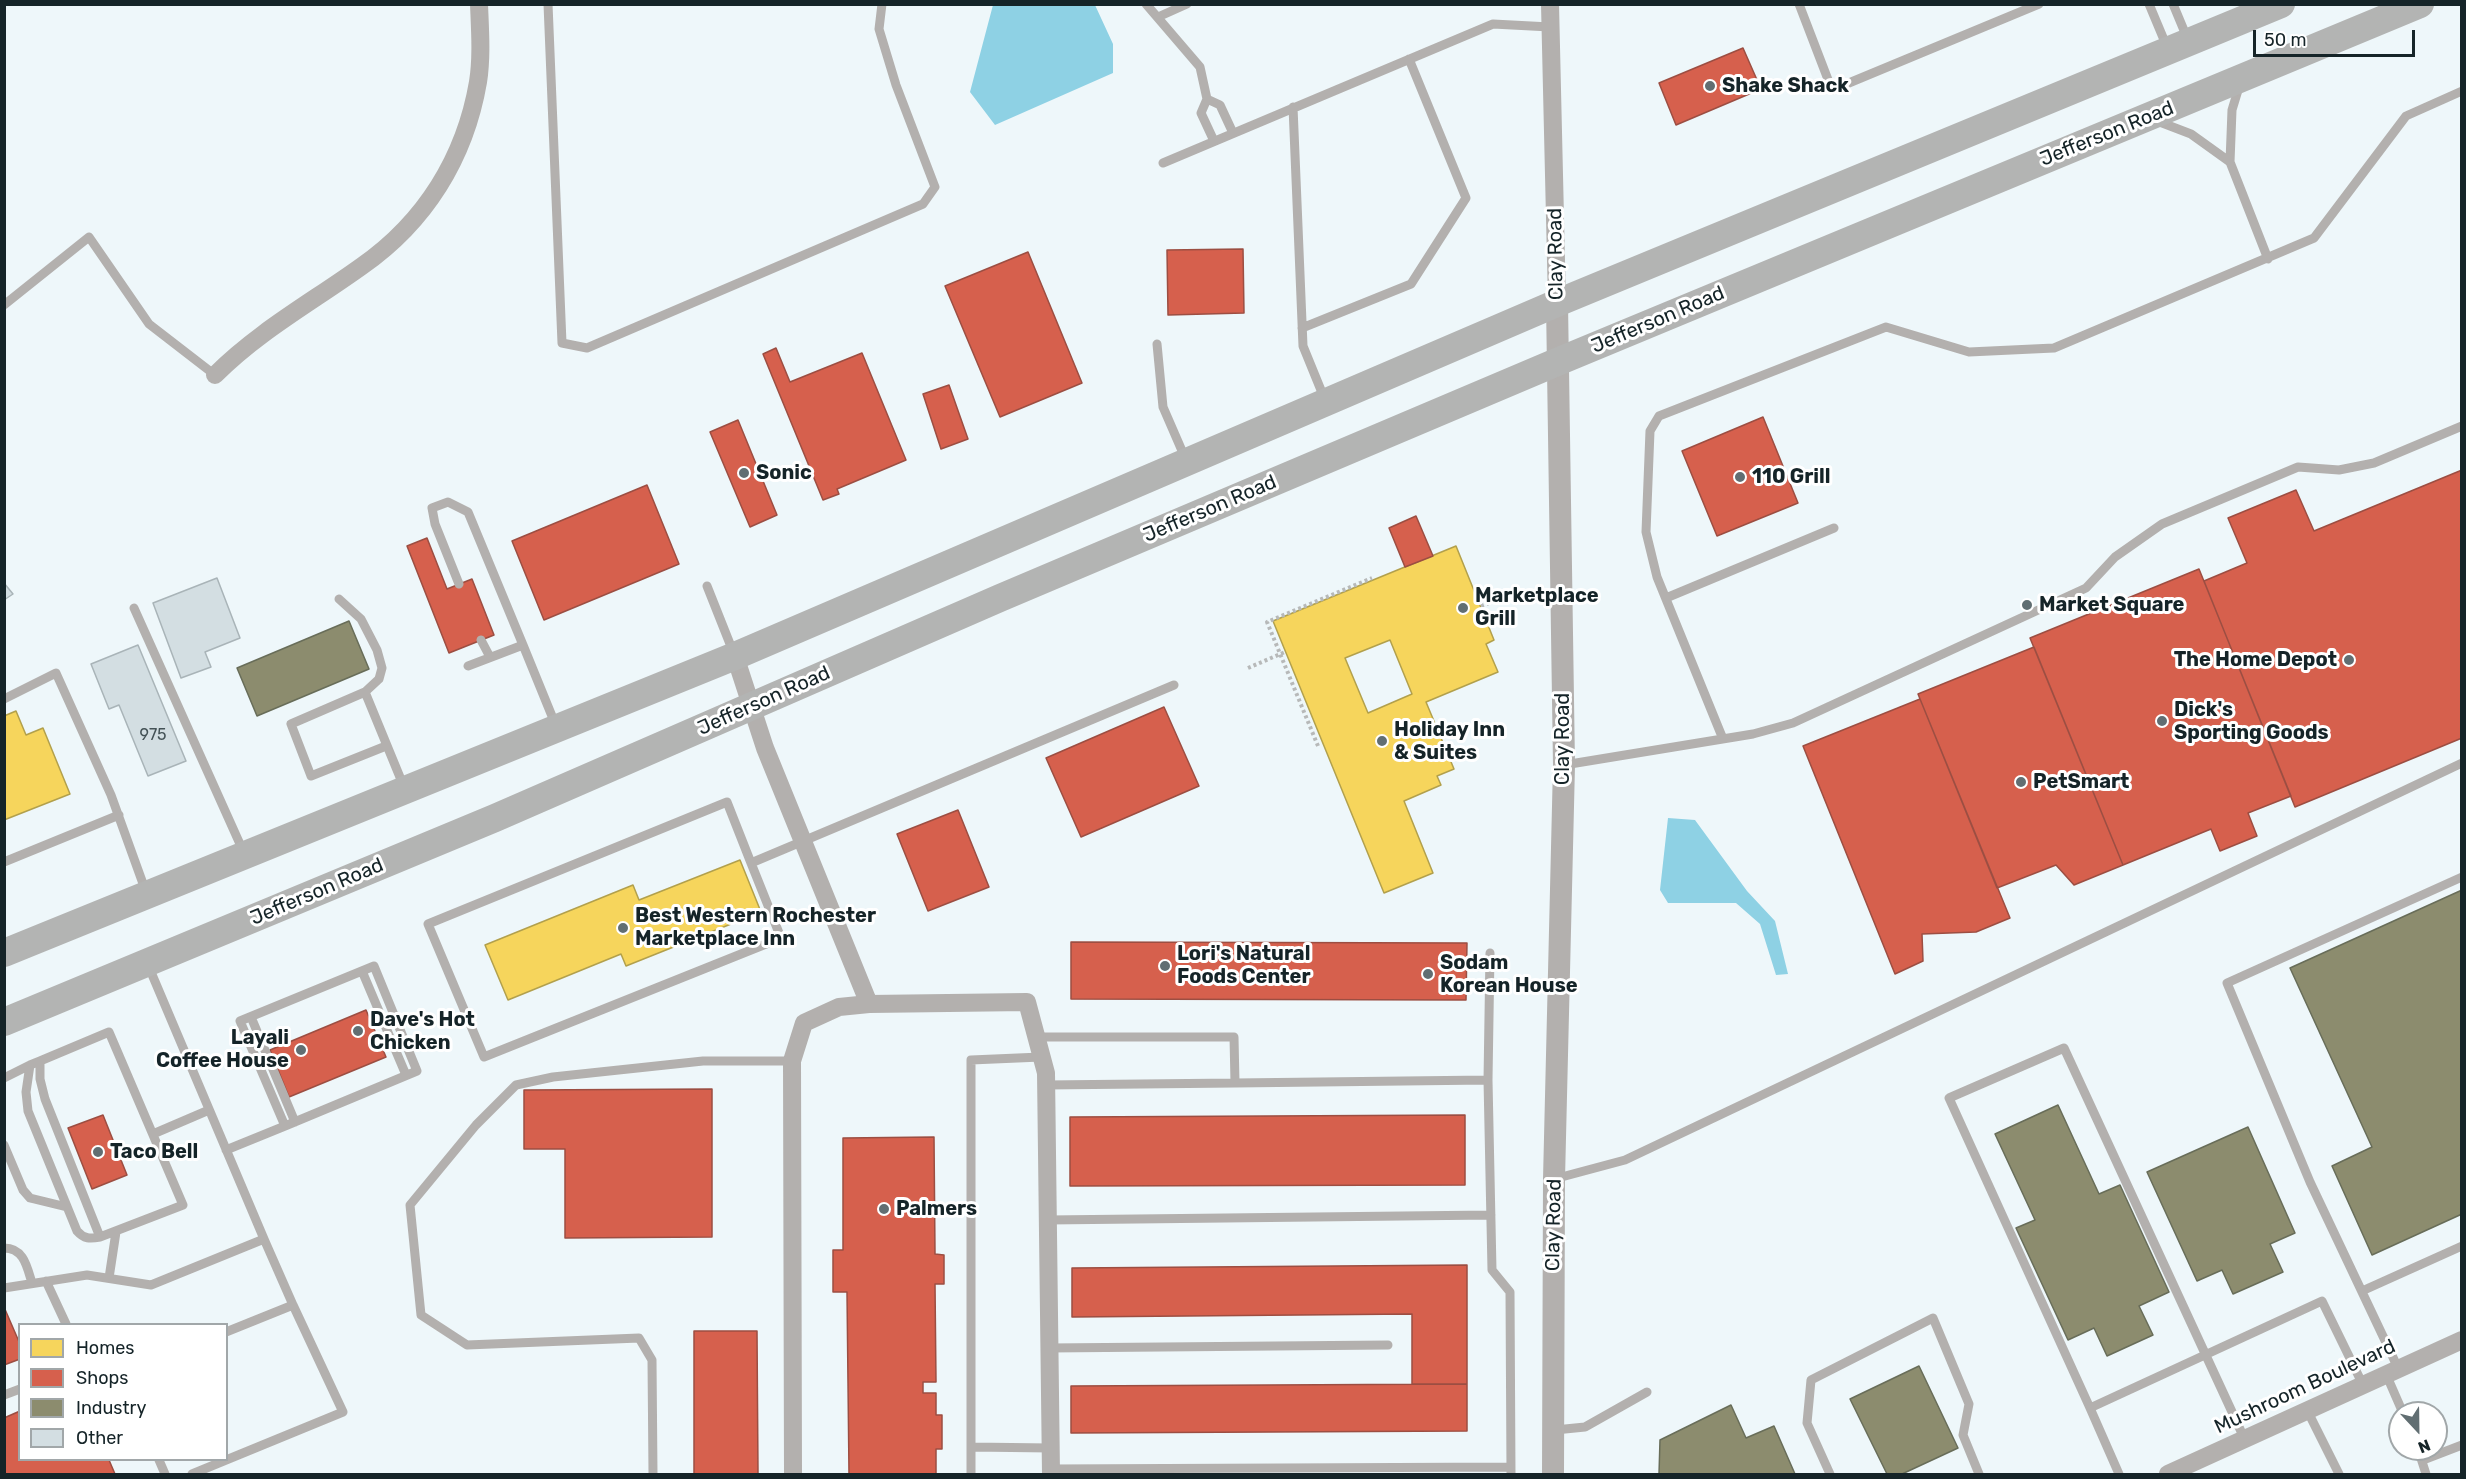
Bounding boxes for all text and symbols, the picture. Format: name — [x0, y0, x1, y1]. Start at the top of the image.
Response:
scale bar — [2256, 18, 2418, 56]
text: 50 m — [2264, 29, 2307, 51]
place label: Shake Shack — [1722, 74, 1849, 98]
marker: Shake Shack — [1703, 79, 1717, 93]
street label: Jefferson Road — [2037, 96, 2177, 172]
street label: Clay Road — [1543, 208, 1569, 300]
street label: Jefferson Road — [1588, 281, 1728, 359]
place label: Sonic — [756, 461, 812, 485]
place label: 110 Grill — [1752, 465, 1830, 489]
marker: Sonic — [737, 466, 751, 480]
street label: Jefferson Road — [1140, 470, 1280, 548]
marker: 110 Grill — [1733, 470, 1747, 484]
place label: Marketplace Grill — [1475, 584, 1599, 631]
place label: Market Square — [2039, 593, 2184, 617]
marker: Market Square — [2020, 598, 2034, 612]
marker: Marketplace Grill — [1456, 601, 1470, 615]
place label: The Home Depot — [2174, 648, 2337, 672]
marker: The Home Depot — [2342, 653, 2356, 667]
street label: Jefferson Road — [694, 661, 834, 741]
street label: Clay Road — [1551, 693, 1575, 785]
place label: Dick's Sporting Goods — [2174, 698, 2329, 745]
marker: Dick's Sporting Goods — [2155, 714, 2169, 728]
place label: Holiday Inn & Suites — [1394, 718, 1505, 765]
house number: 975 — [139, 725, 167, 745]
marker: Holiday Inn & Suites — [1375, 734, 1389, 748]
place label: PetSmart — [2033, 770, 2129, 794]
marker: PetSmart — [2014, 775, 2028, 789]
street label: Jefferson Road — [247, 853, 387, 931]
place label: Best Western Rochester Marketplace Inn — [635, 904, 876, 951]
marker: Best Western Rochester Marketplace Inn — [616, 921, 630, 935]
place label: Lori's Natural Foods Center — [1177, 942, 1311, 989]
place label: Sodam Korean House — [1440, 951, 1578, 998]
marker: Lori's Natural Foods Center — [1158, 959, 1172, 973]
marker: Sodam Korean House — [1421, 967, 1435, 981]
place label: Dave's Hot Chicken — [370, 1008, 475, 1055]
marker: Dave's Hot Chicken — [351, 1024, 365, 1038]
place label: Layali Coffee House — [156, 1026, 289, 1073]
marker: Layali Coffee House — [294, 1043, 308, 1057]
place label: Taco Bell — [110, 1140, 198, 1164]
marker: Taco Bell — [91, 1145, 105, 1159]
street label: Clay Road — [1541, 1179, 1567, 1271]
place label: Palmers — [896, 1197, 977, 1221]
marker: Palmers — [877, 1202, 891, 1216]
legend — [18, 1323, 228, 1461]
street label: Mushroom Boulevard — [2211, 1335, 2399, 1439]
text: Homes — [76, 1337, 134, 1359]
text: Shops — [76, 1367, 128, 1389]
text: Industry — [76, 1397, 146, 1419]
north arrow — [2388, 1401, 2448, 1461]
text: Other — [76, 1427, 123, 1449]
text: N — [2415, 1435, 2433, 1457]

